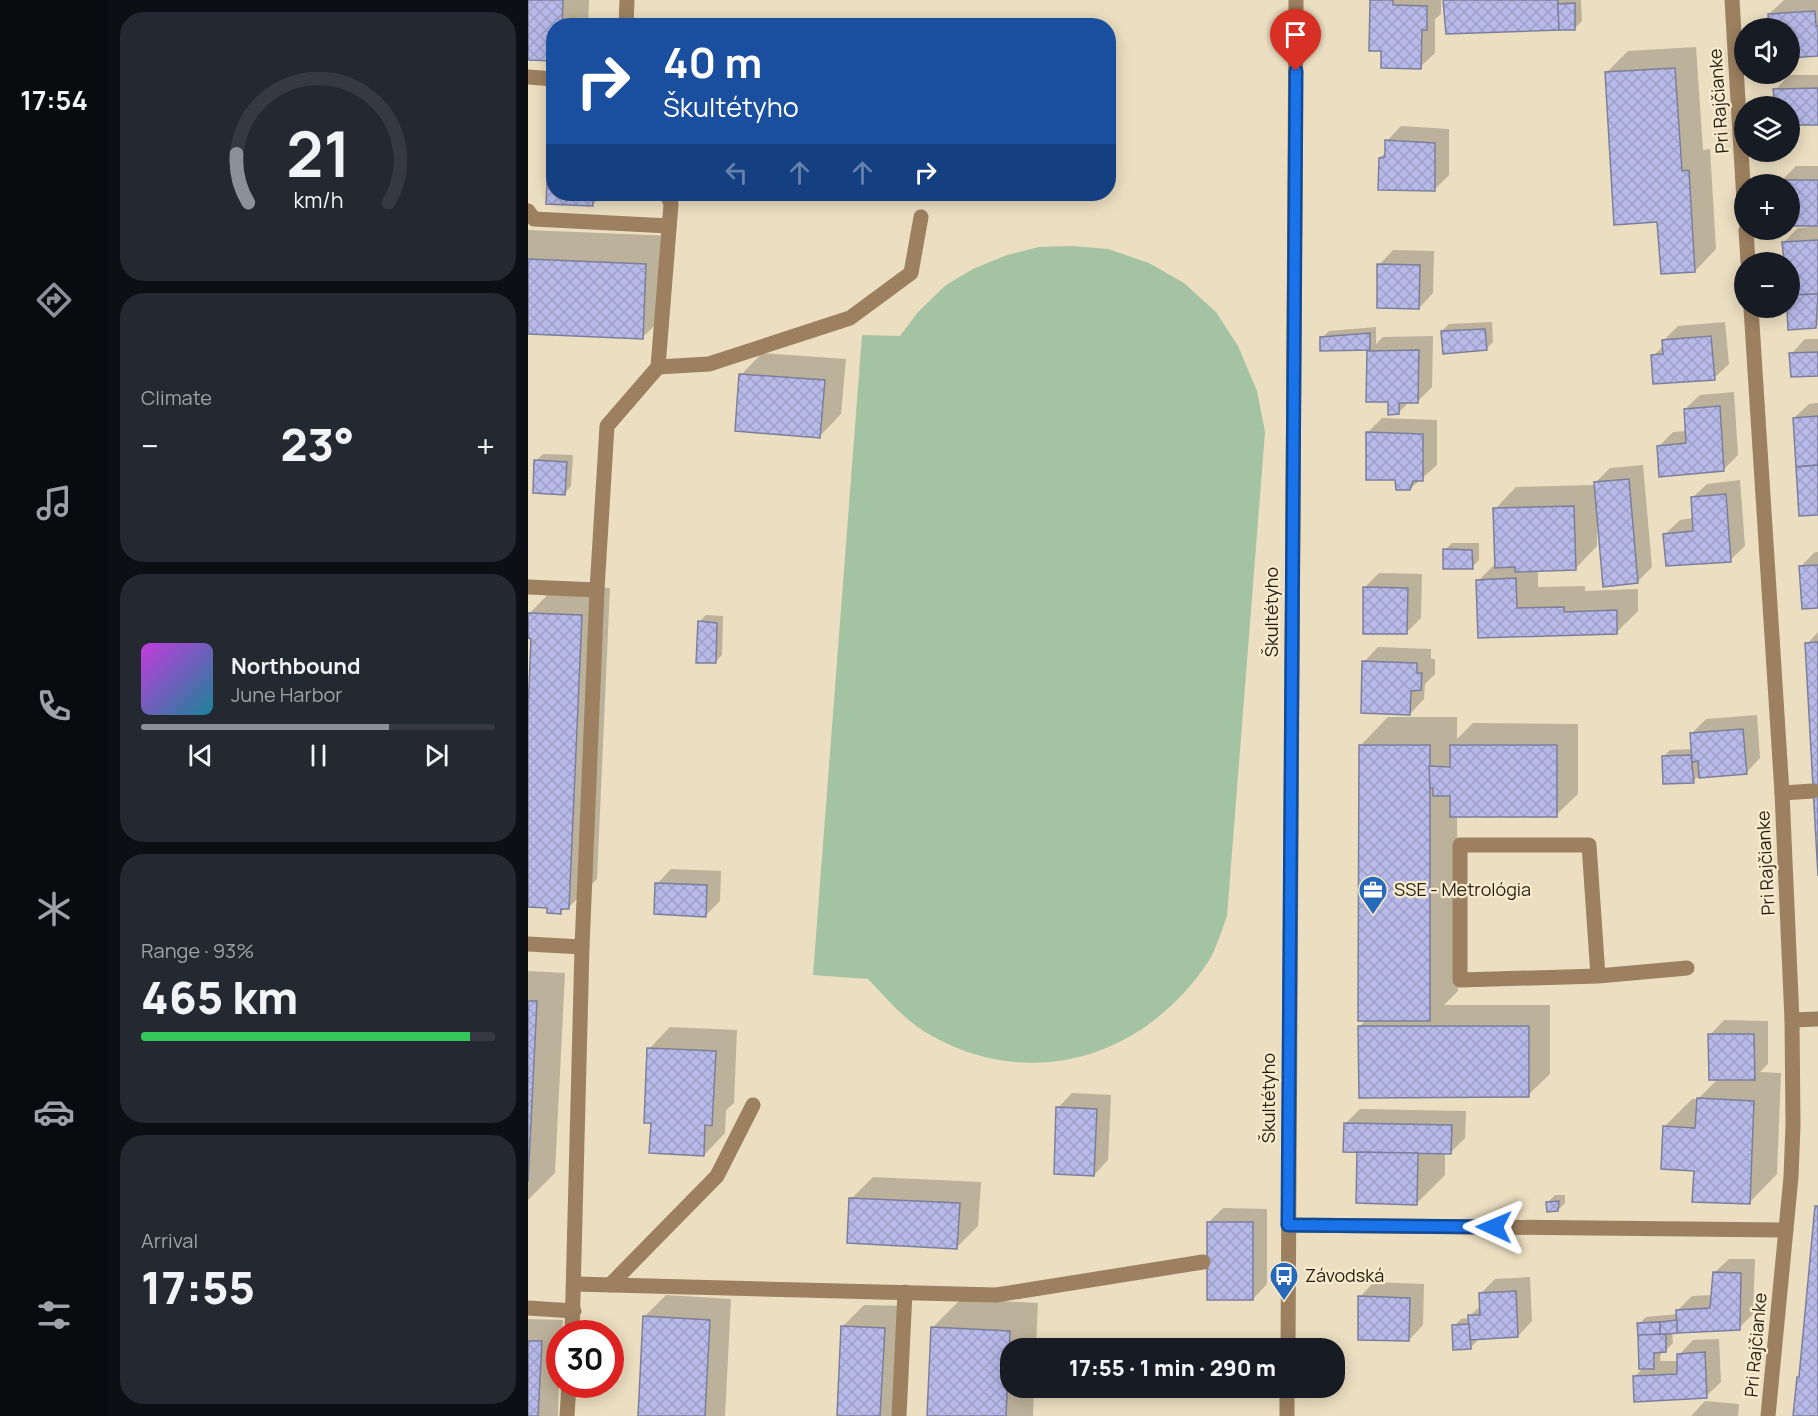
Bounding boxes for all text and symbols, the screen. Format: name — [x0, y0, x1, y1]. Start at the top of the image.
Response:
pin — [1270, 9, 1321, 71]
icon: arrive — [1279, 18, 1312, 51]
map controls — [1734, 18, 1800, 318]
button: sound — [1734, 18, 1800, 84]
text: 40 m — [663, 33, 762, 91]
icon: right — [564, 42, 642, 120]
street label: Pri Rajčianke — [1702, 48, 1734, 154]
text: 17:54 — [20, 81, 88, 118]
text: Škultétyho — [663, 88, 799, 125]
button: layers — [1734, 96, 1800, 162]
text: 21 — [286, 111, 350, 197]
icon: left — [720, 156, 753, 189]
icon: ahead — [783, 156, 816, 189]
icon: ahead — [846, 156, 879, 189]
icon: right — [909, 156, 942, 189]
button: + — [1734, 174, 1800, 240]
text: km/h — [293, 186, 343, 215]
button: − — [1734, 252, 1800, 318]
icon: directions — [33, 279, 75, 321]
text: Climate — [141, 384, 212, 411]
text: 23° — [280, 413, 354, 475]
text: − — [141, 423, 159, 468]
text: + — [476, 423, 495, 468]
icon: music — [33, 482, 75, 524]
street label: Škultétyho — [1259, 567, 1283, 657]
text: Northbound — [231, 651, 361, 681]
text: June Harbor — [231, 681, 343, 708]
icon: phone — [33, 685, 75, 727]
icon: previous — [184, 739, 217, 772]
icon: pause — [302, 739, 335, 772]
icon: next — [420, 739, 453, 772]
street label: Pri Rajčianke — [1750, 810, 1780, 916]
office icon: SSE - Metrológia — [1357, 874, 1389, 916]
place label: SSE - Metrológia — [1394, 877, 1531, 901]
icon: climate — [33, 888, 75, 930]
text: Range · 93% — [141, 937, 254, 964]
text: 465 km — [141, 966, 298, 1028]
street label: Škultétyho — [1256, 1053, 1280, 1143]
icon: car — [33, 1091, 75, 1133]
position arrow — [1462, 1195, 1526, 1259]
text: Arrival — [141, 1227, 198, 1254]
text: 17:55 — [141, 1256, 255, 1318]
bus stop icon: Závodská — [1268, 1260, 1300, 1302]
place label: Závodská — [1305, 1263, 1384, 1287]
street label: Pri Rajčianke — [1738, 1292, 1772, 1398]
icon: filters — [33, 1294, 75, 1336]
speed limit sign: 30 — [546, 1320, 624, 1398]
text: 17:55 · 1 min · 290 m — [1069, 1353, 1276, 1383]

